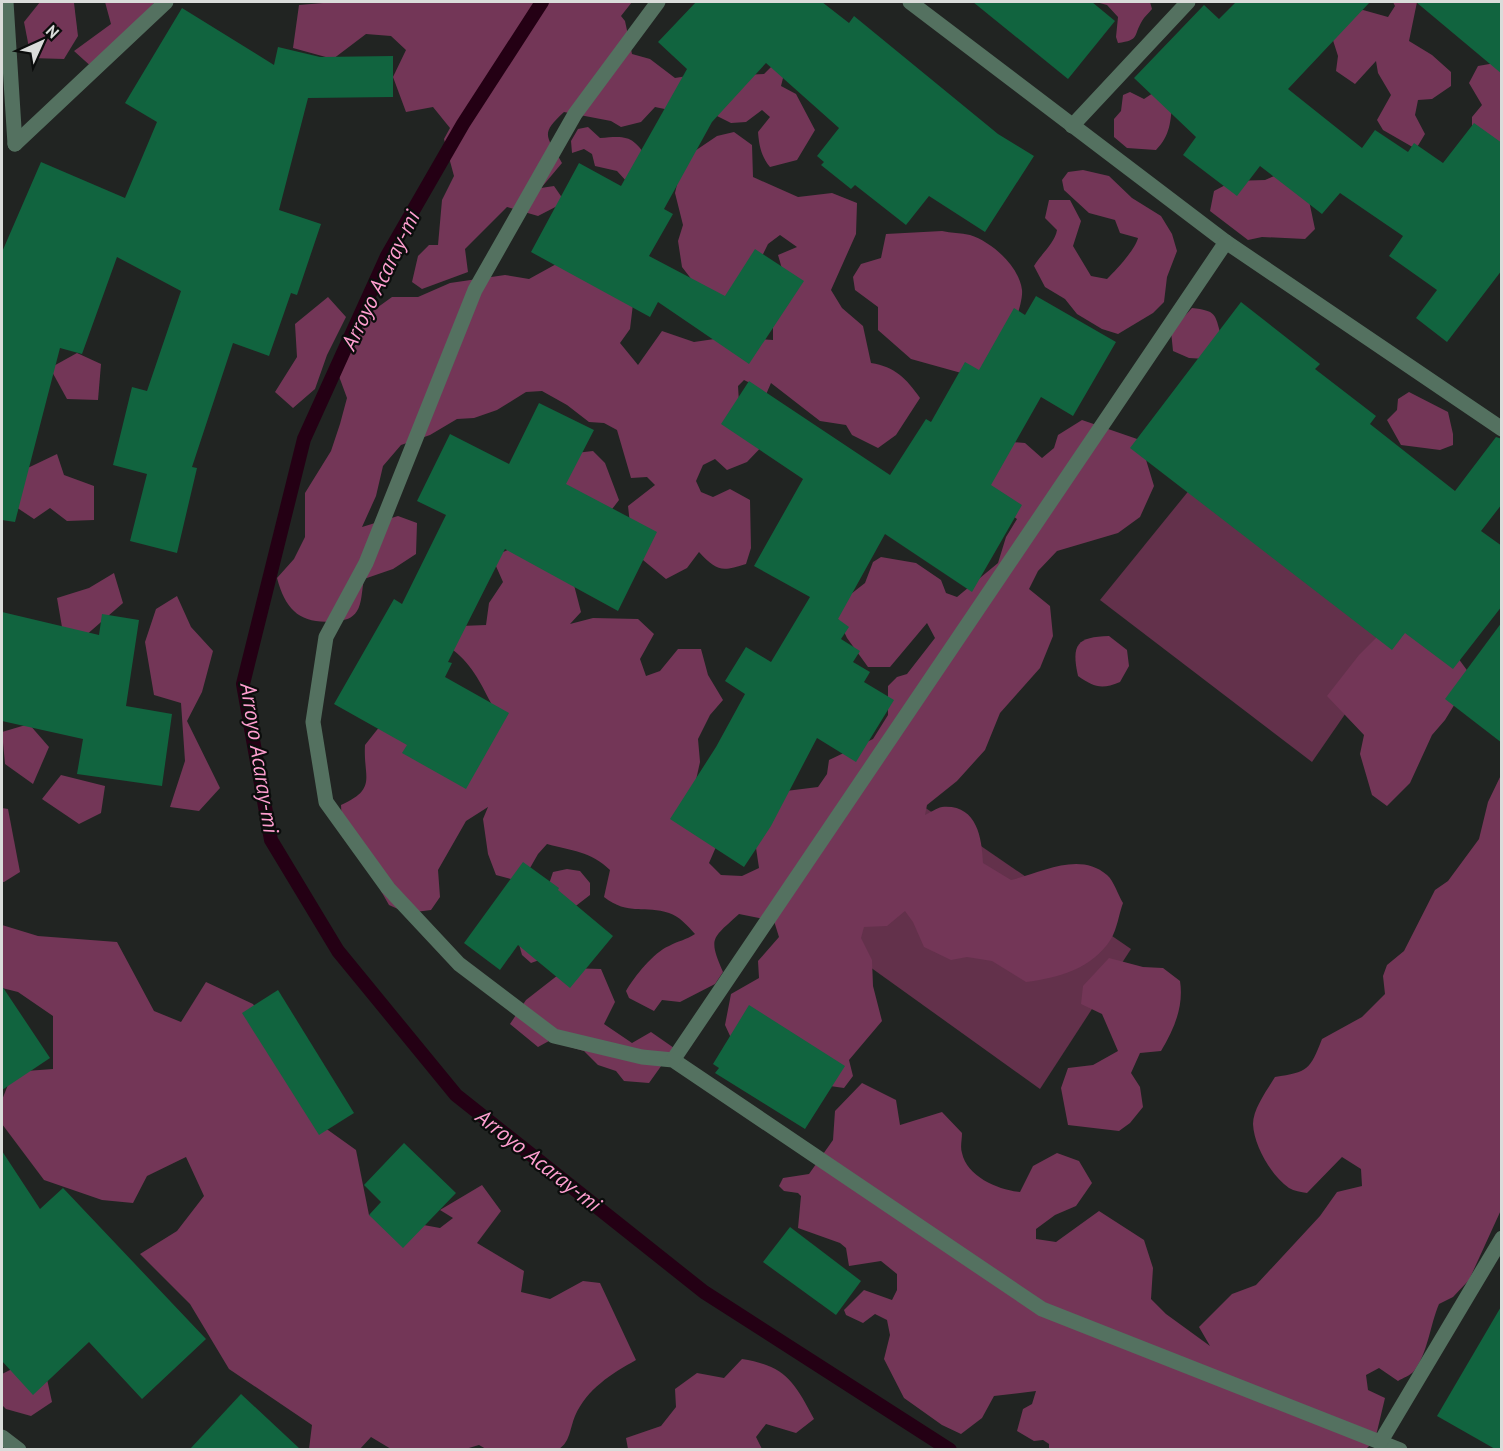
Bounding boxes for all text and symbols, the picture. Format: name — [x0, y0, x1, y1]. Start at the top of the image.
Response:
north arrow — [12, 12, 72, 72]
text: N — [42, 21, 63, 42]
water label: Arroyo Acaray-mi — [334, 205, 426, 355]
water label: Arroyo Acaray-mi — [234, 680, 286, 836]
water label: Arroyo Acaray-mi — [470, 1102, 608, 1219]

